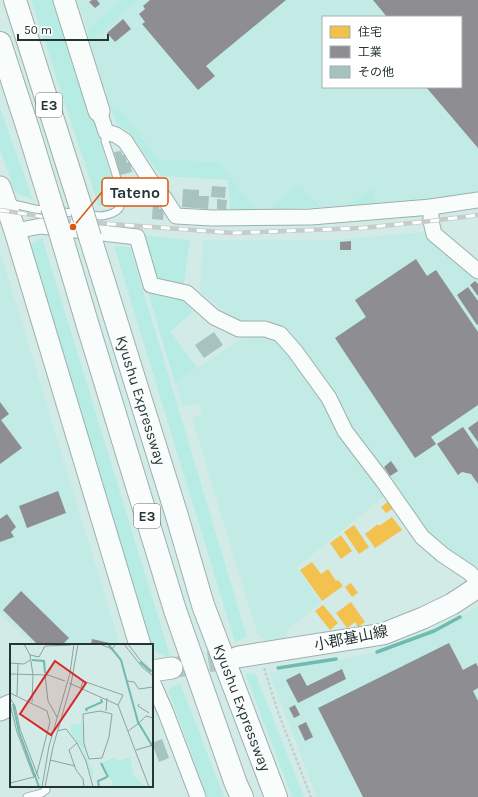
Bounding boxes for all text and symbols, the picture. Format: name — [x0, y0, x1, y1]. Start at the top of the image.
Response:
scale bar — [18, 16, 108, 42]
legend — [322, 16, 462, 88]
text: 50 m — [24, 23, 52, 37]
text: 住宅 — [358, 25, 382, 39]
text: 工業 — [358, 45, 382, 59]
text: その他 — [358, 65, 394, 79]
road number: E3 — [36, 93, 62, 117]
callout: Tateno — [102, 178, 168, 206]
text: Tateno — [110, 183, 160, 202]
street label: Kyushu Expressway — [112, 333, 170, 467]
road number: E3 — [134, 504, 160, 528]
street label: 小郡基山線 — [312, 622, 390, 654]
street label: Kyushu Expressway — [210, 642, 274, 774]
inset map — [10, 644, 153, 787]

